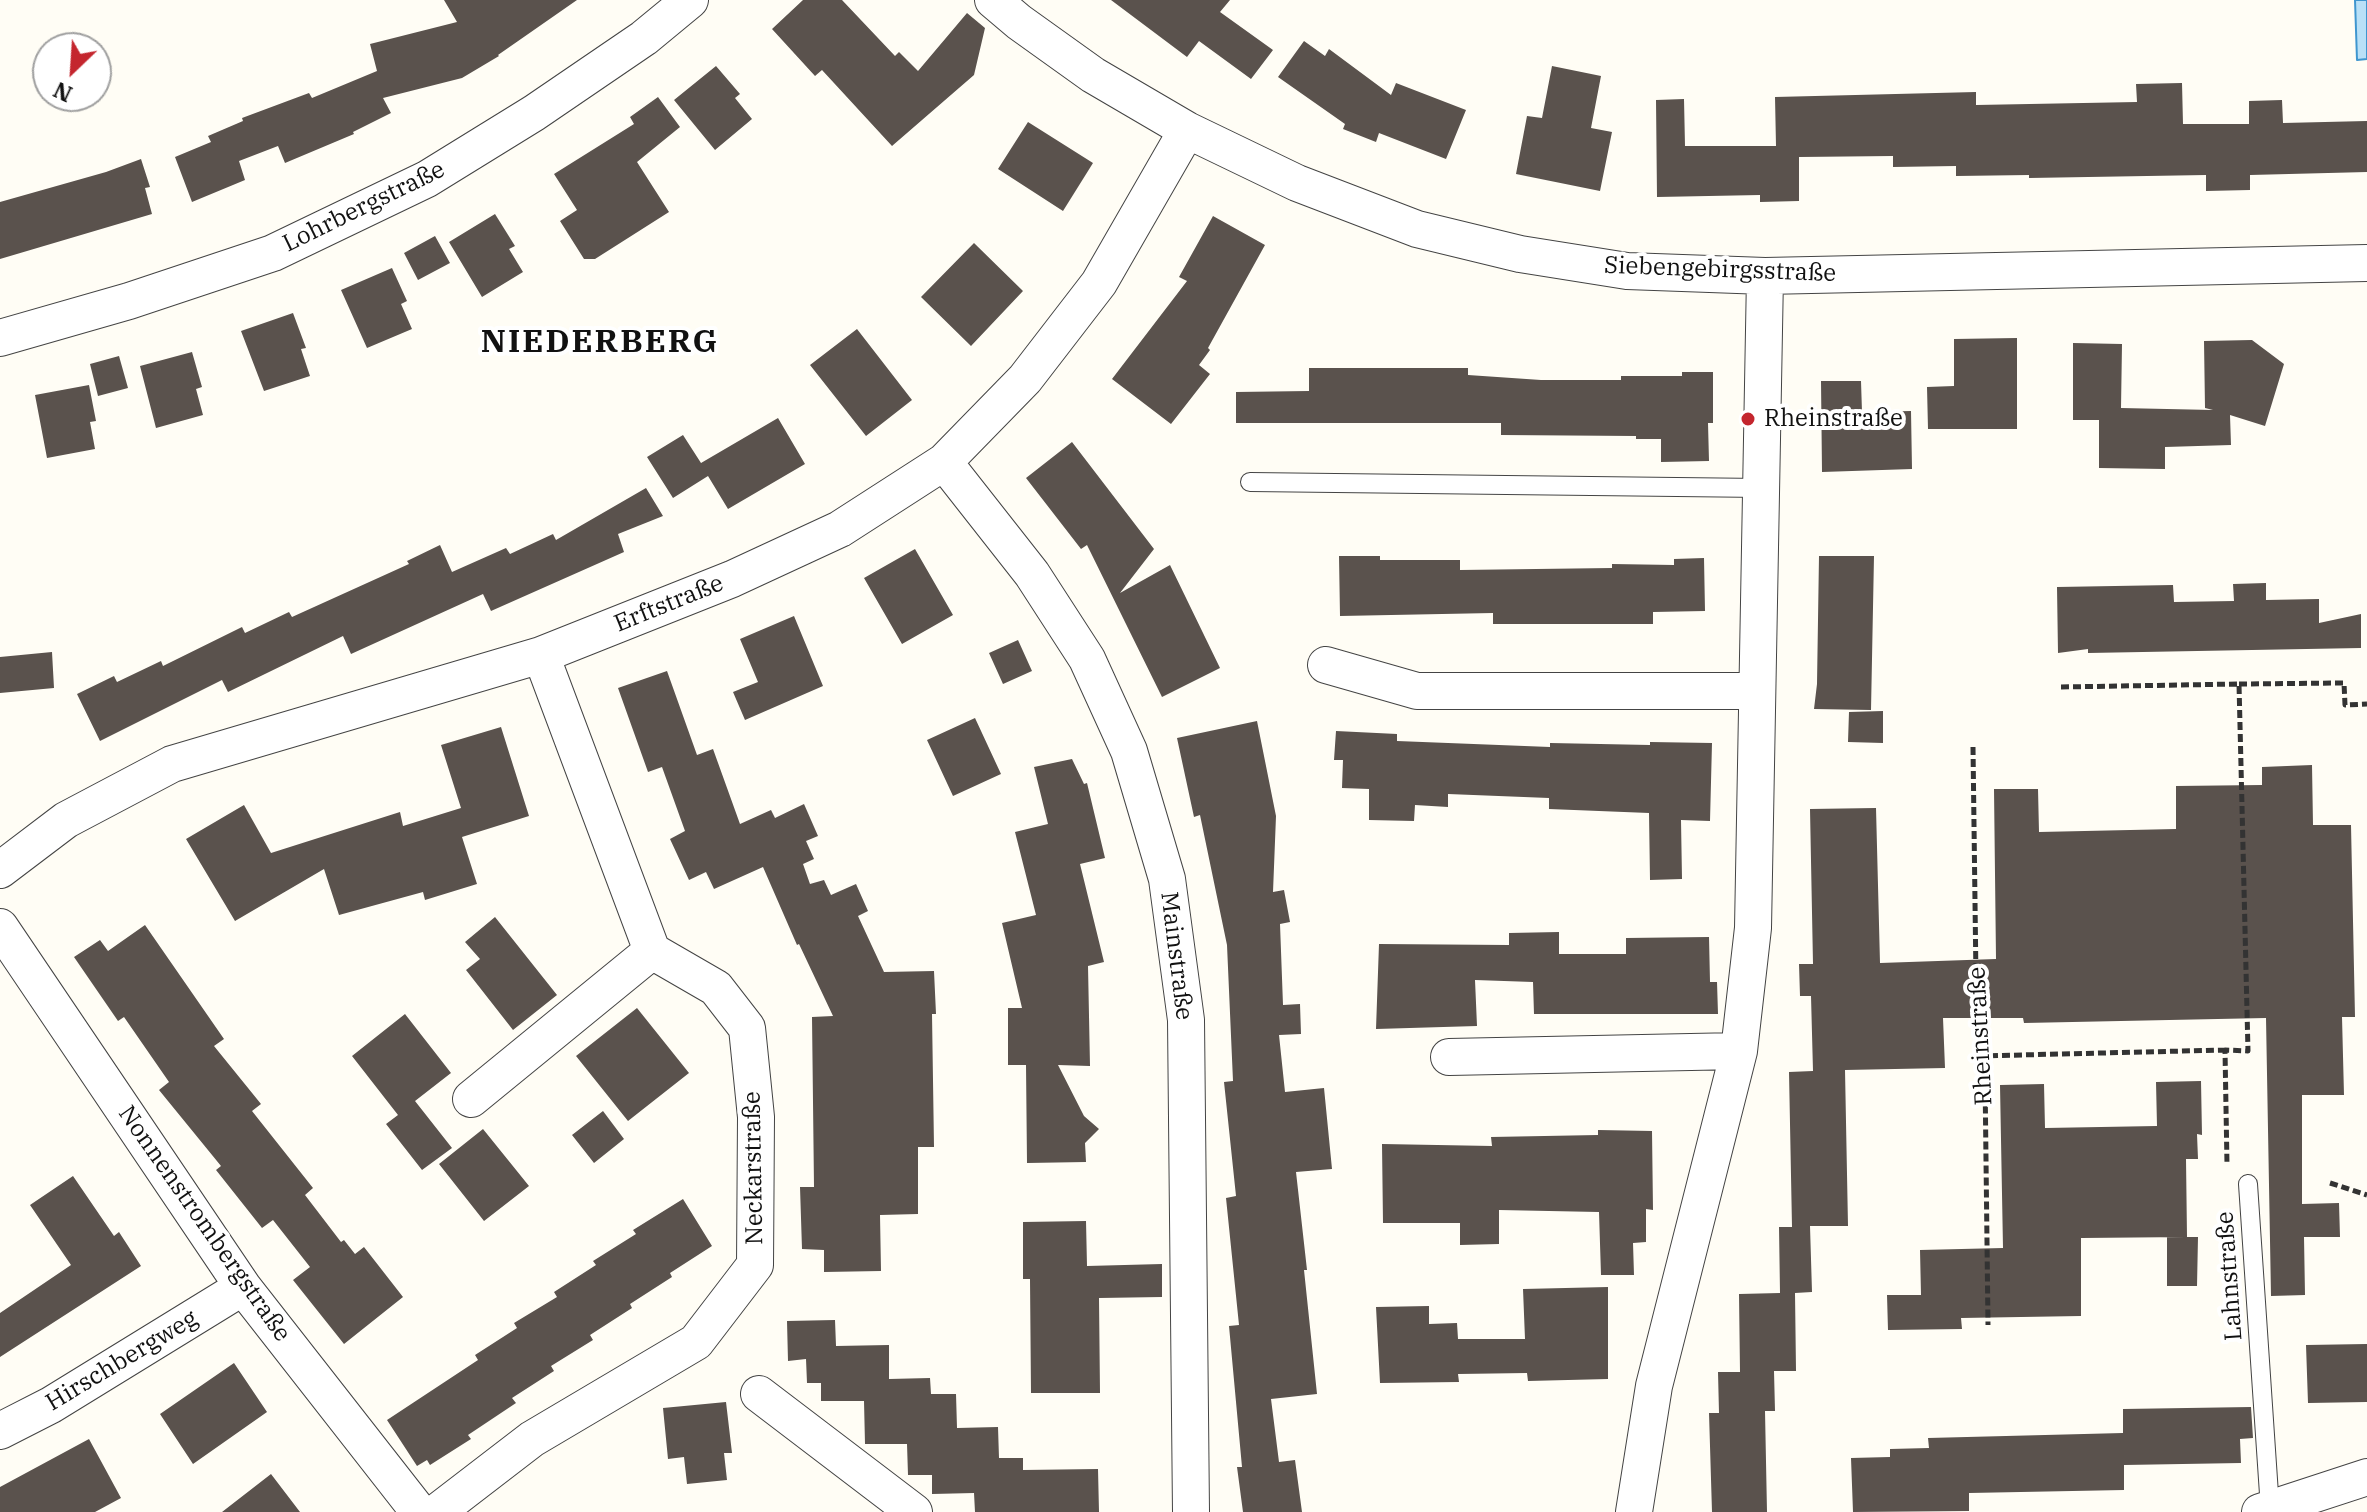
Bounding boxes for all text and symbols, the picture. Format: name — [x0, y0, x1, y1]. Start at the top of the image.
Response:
north arrow — [32, 32, 112, 112]
text: N — [48, 76, 77, 109]
street label: Lohrbergstraße — [278, 155, 450, 259]
street label: Siebengebirgsstraße — [1603, 252, 1837, 288]
district label: NIEDERBERG — [481, 324, 719, 362]
place label: Rheinstraße — [1764, 405, 1903, 433]
marker: Rheinstraße — [1739, 410, 1757, 428]
street label: Erftstraße — [610, 569, 728, 639]
street label: Mainstraße — [1154, 890, 1198, 1022]
street label: Rheinstraße — [1963, 966, 1999, 1106]
street label: Neckarstraße — [738, 1091, 770, 1245]
street label: Nonnenstrombergstraße — [112, 1101, 296, 1347]
street label: Lahnstraße — [2211, 1210, 2249, 1342]
street label: Hirschbergweg — [41, 1304, 203, 1418]

